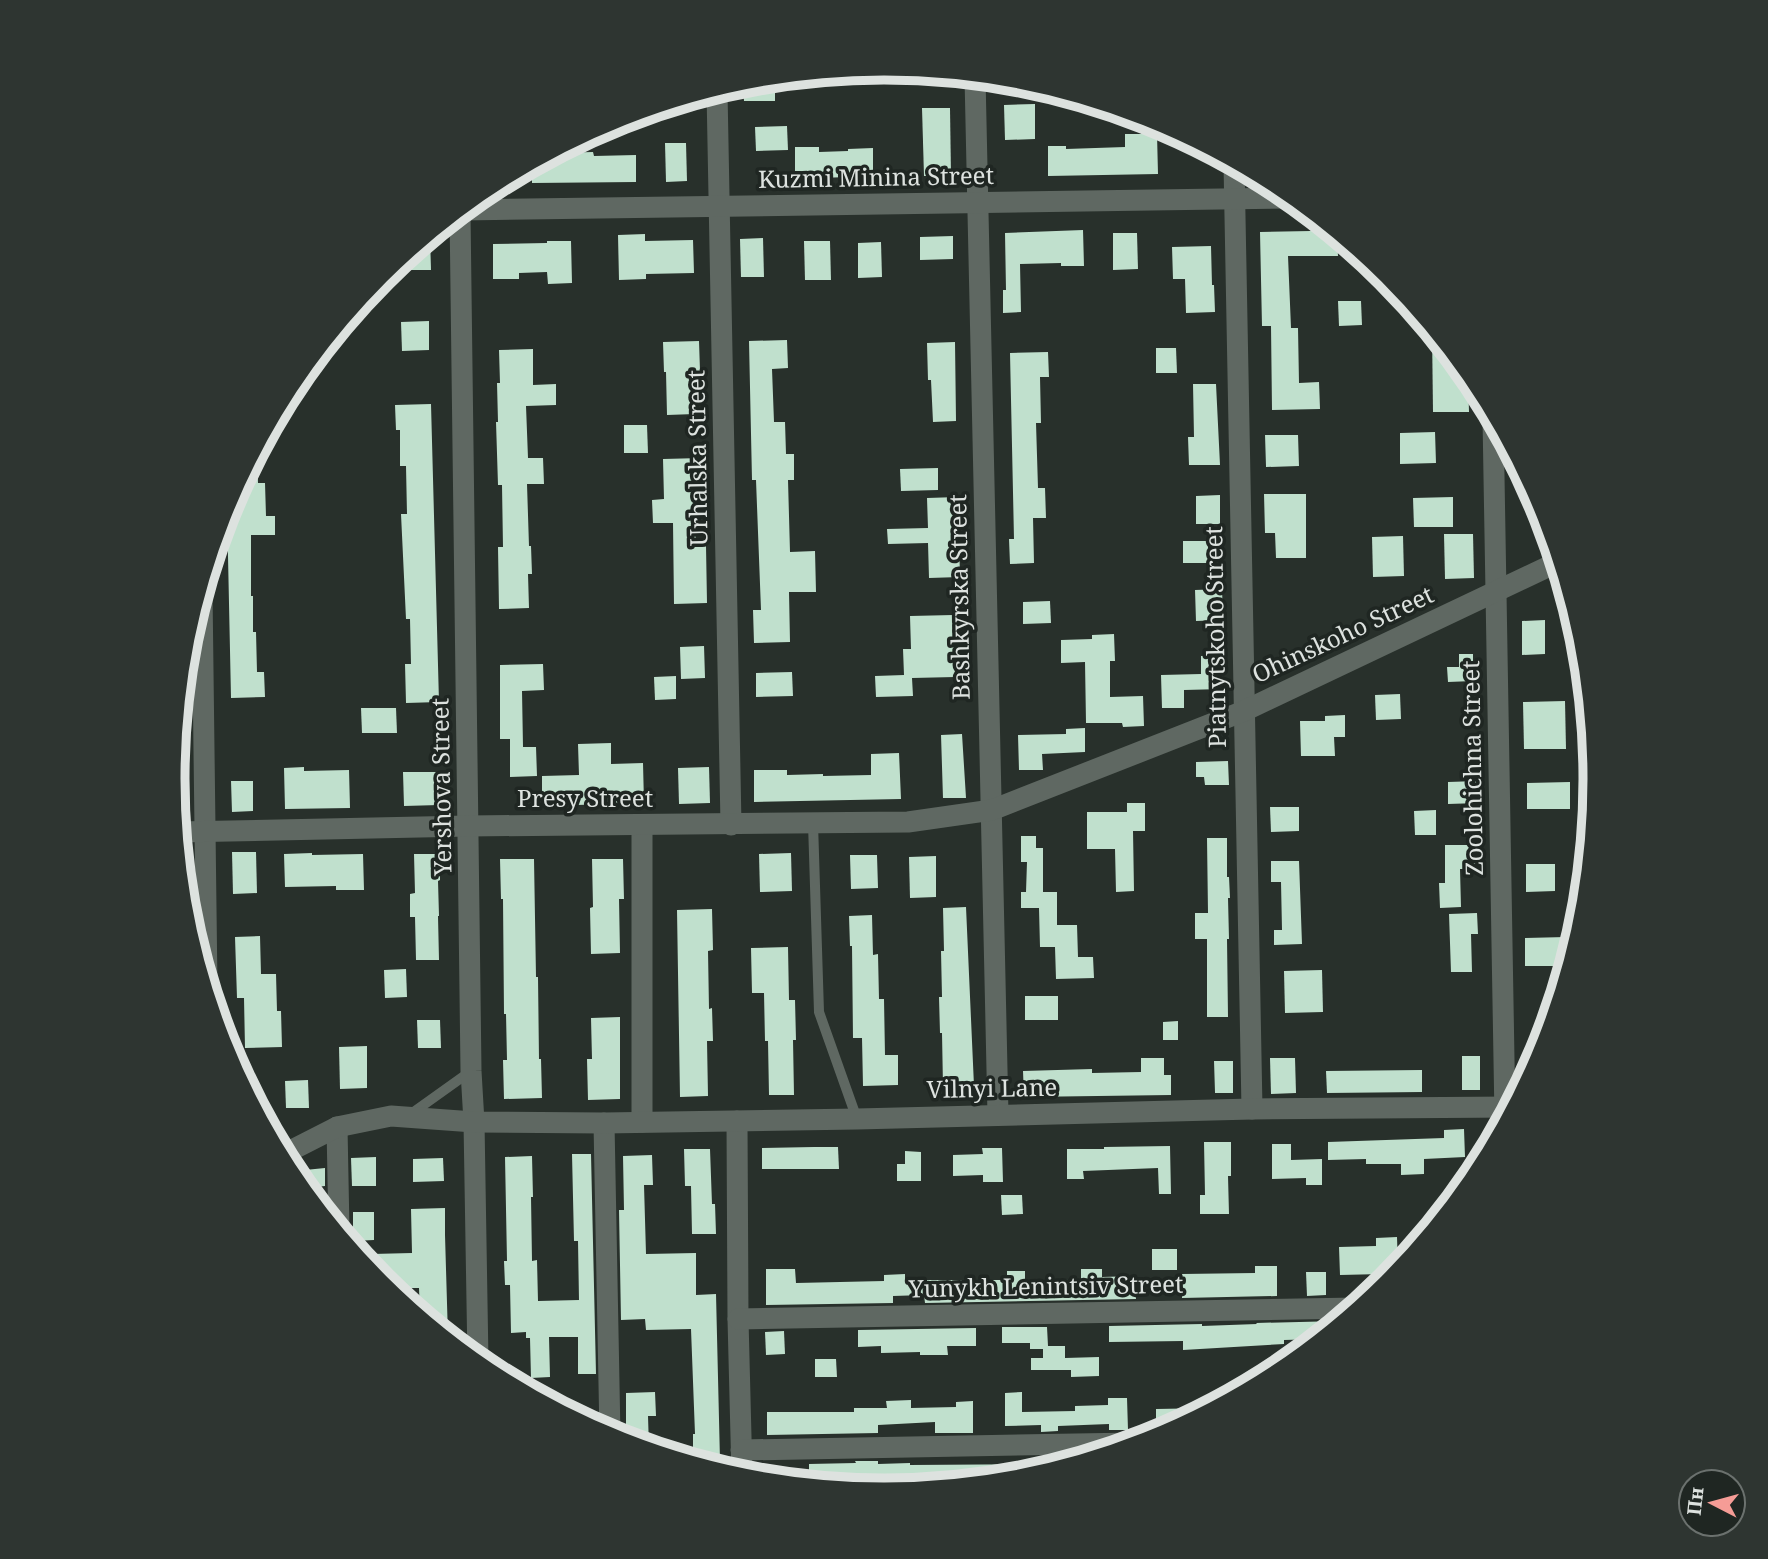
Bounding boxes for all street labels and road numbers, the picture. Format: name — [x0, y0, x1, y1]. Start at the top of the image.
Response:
street label: Kuzmi Minina Street — [758, 158, 994, 195]
street label: Urhalska Street — [678, 370, 715, 546]
street label: Bashkyrska Street — [940, 494, 977, 700]
street label: Piatnytskoho Street — [1196, 526, 1233, 748]
street label: Ohinskoho Street — [1246, 577, 1438, 690]
street label: Zoolohichna Street — [1453, 660, 1490, 876]
street label: Yershova Street — [422, 698, 459, 877]
street label: Presy Street — [517, 781, 653, 814]
street label: Vilnyi Lane — [926, 1070, 1058, 1105]
street label: Yunykh Lenintsiv Street — [907, 1267, 1184, 1304]

